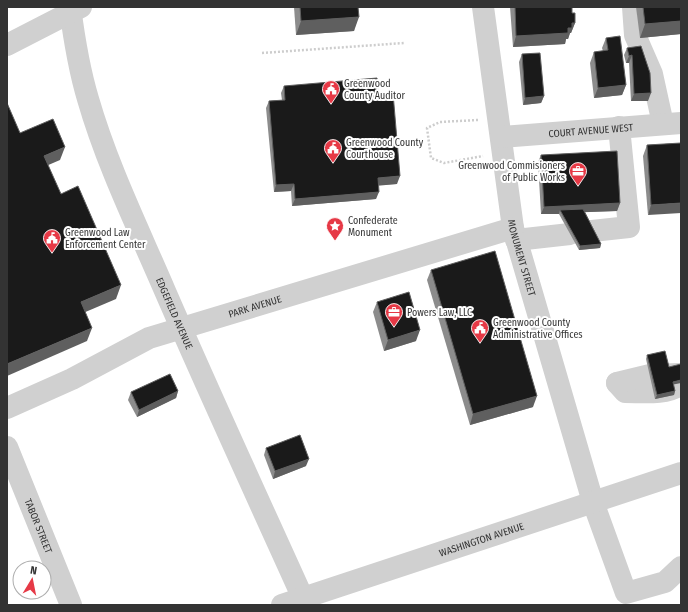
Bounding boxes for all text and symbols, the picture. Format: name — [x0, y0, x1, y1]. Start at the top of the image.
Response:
place label: Greenwood County Auditor — [344, 78, 405, 102]
public building icon: Greenwood County Auditor — [321, 79, 341, 104]
street label: COURT AVENUE WEST — [548, 122, 634, 140]
place label: Greenwood County Courthouse — [346, 137, 424, 161]
public building icon: Greenwood County Courthouse — [323, 138, 343, 163]
place label: Greenwood Commisioners of Public Works — [458, 160, 565, 184]
office icon: Greenwood Commisioners of Public Works — [568, 161, 588, 186]
place label: Confederate Monument — [348, 215, 398, 239]
place icon: Confederate Monument — [325, 216, 345, 241]
street label: MONUMENT STREET — [505, 219, 538, 298]
place label: Greenwood Law Enforcement Center — [65, 227, 146, 251]
public building icon: Greenwood Law Enforcement Center — [42, 228, 62, 253]
street label: EDGEFIELD AVENUE — [153, 276, 195, 352]
street label: PARK AVENUE — [227, 293, 283, 321]
office icon: Powers Law, LLC — [384, 302, 404, 327]
place label: Powers Law, LLC — [407, 307, 472, 319]
place label: Greenwood County Administrative Offices — [493, 317, 583, 341]
public building icon: Greenwood County Administrative Offices — [470, 318, 490, 343]
street label: TABOR STREET — [22, 497, 55, 556]
street label: WASHINGTON AVENUE — [438, 520, 526, 560]
north arrow — [12, 560, 52, 600]
text: N — [29, 564, 38, 578]

